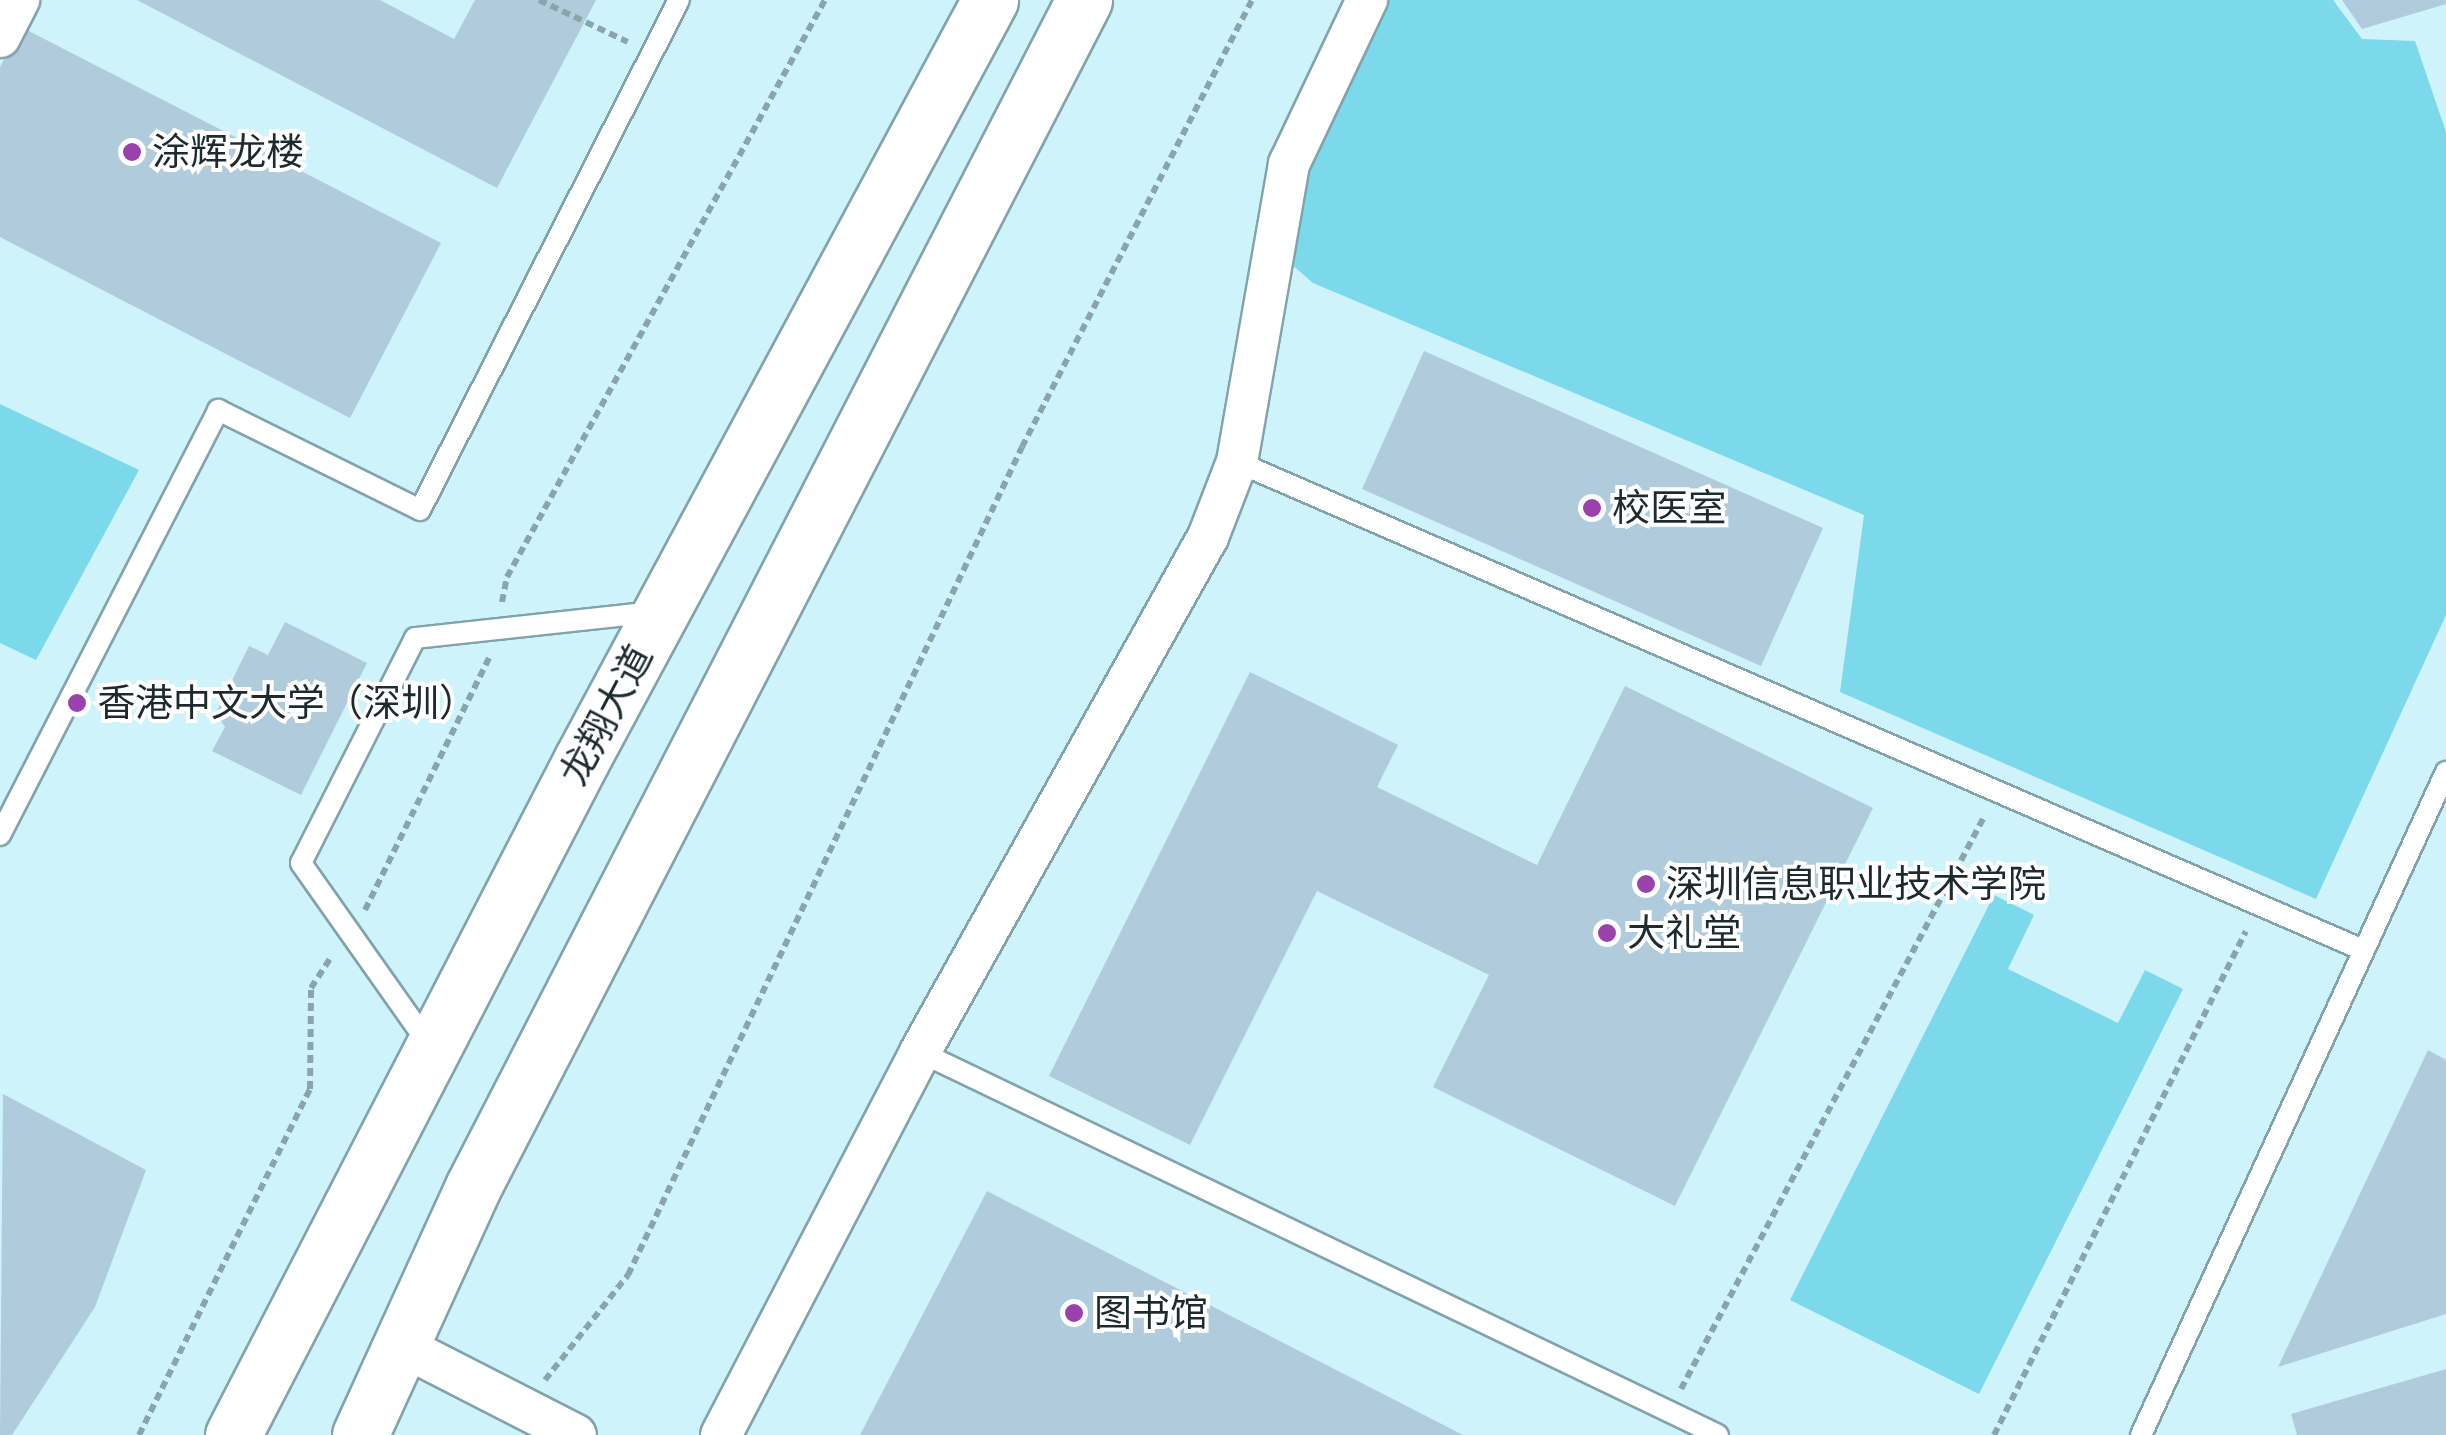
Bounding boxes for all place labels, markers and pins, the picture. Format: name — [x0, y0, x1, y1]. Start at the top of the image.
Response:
place label: 涂辉龙楼 — [152, 129, 304, 175]
marker: 涂辉龙楼 — [121, 141, 143, 163]
place label: 校医室 — [1612, 485, 1726, 531]
marker: 校医室 — [1581, 497, 1603, 519]
place label: 香港中文大学（深圳） — [97, 680, 477, 726]
marker: 香港中文大学（深圳） — [66, 692, 88, 714]
place label: 深圳信息职业技术学院 — [1666, 861, 2046, 907]
marker: 深圳信息职业技术学院 — [1635, 873, 1657, 895]
place label: 大礼堂 — [1627, 910, 1741, 956]
marker: 大礼堂 — [1596, 922, 1618, 944]
place label: 图书馆 — [1094, 1290, 1208, 1336]
marker: 图书馆 — [1063, 1302, 1085, 1324]

